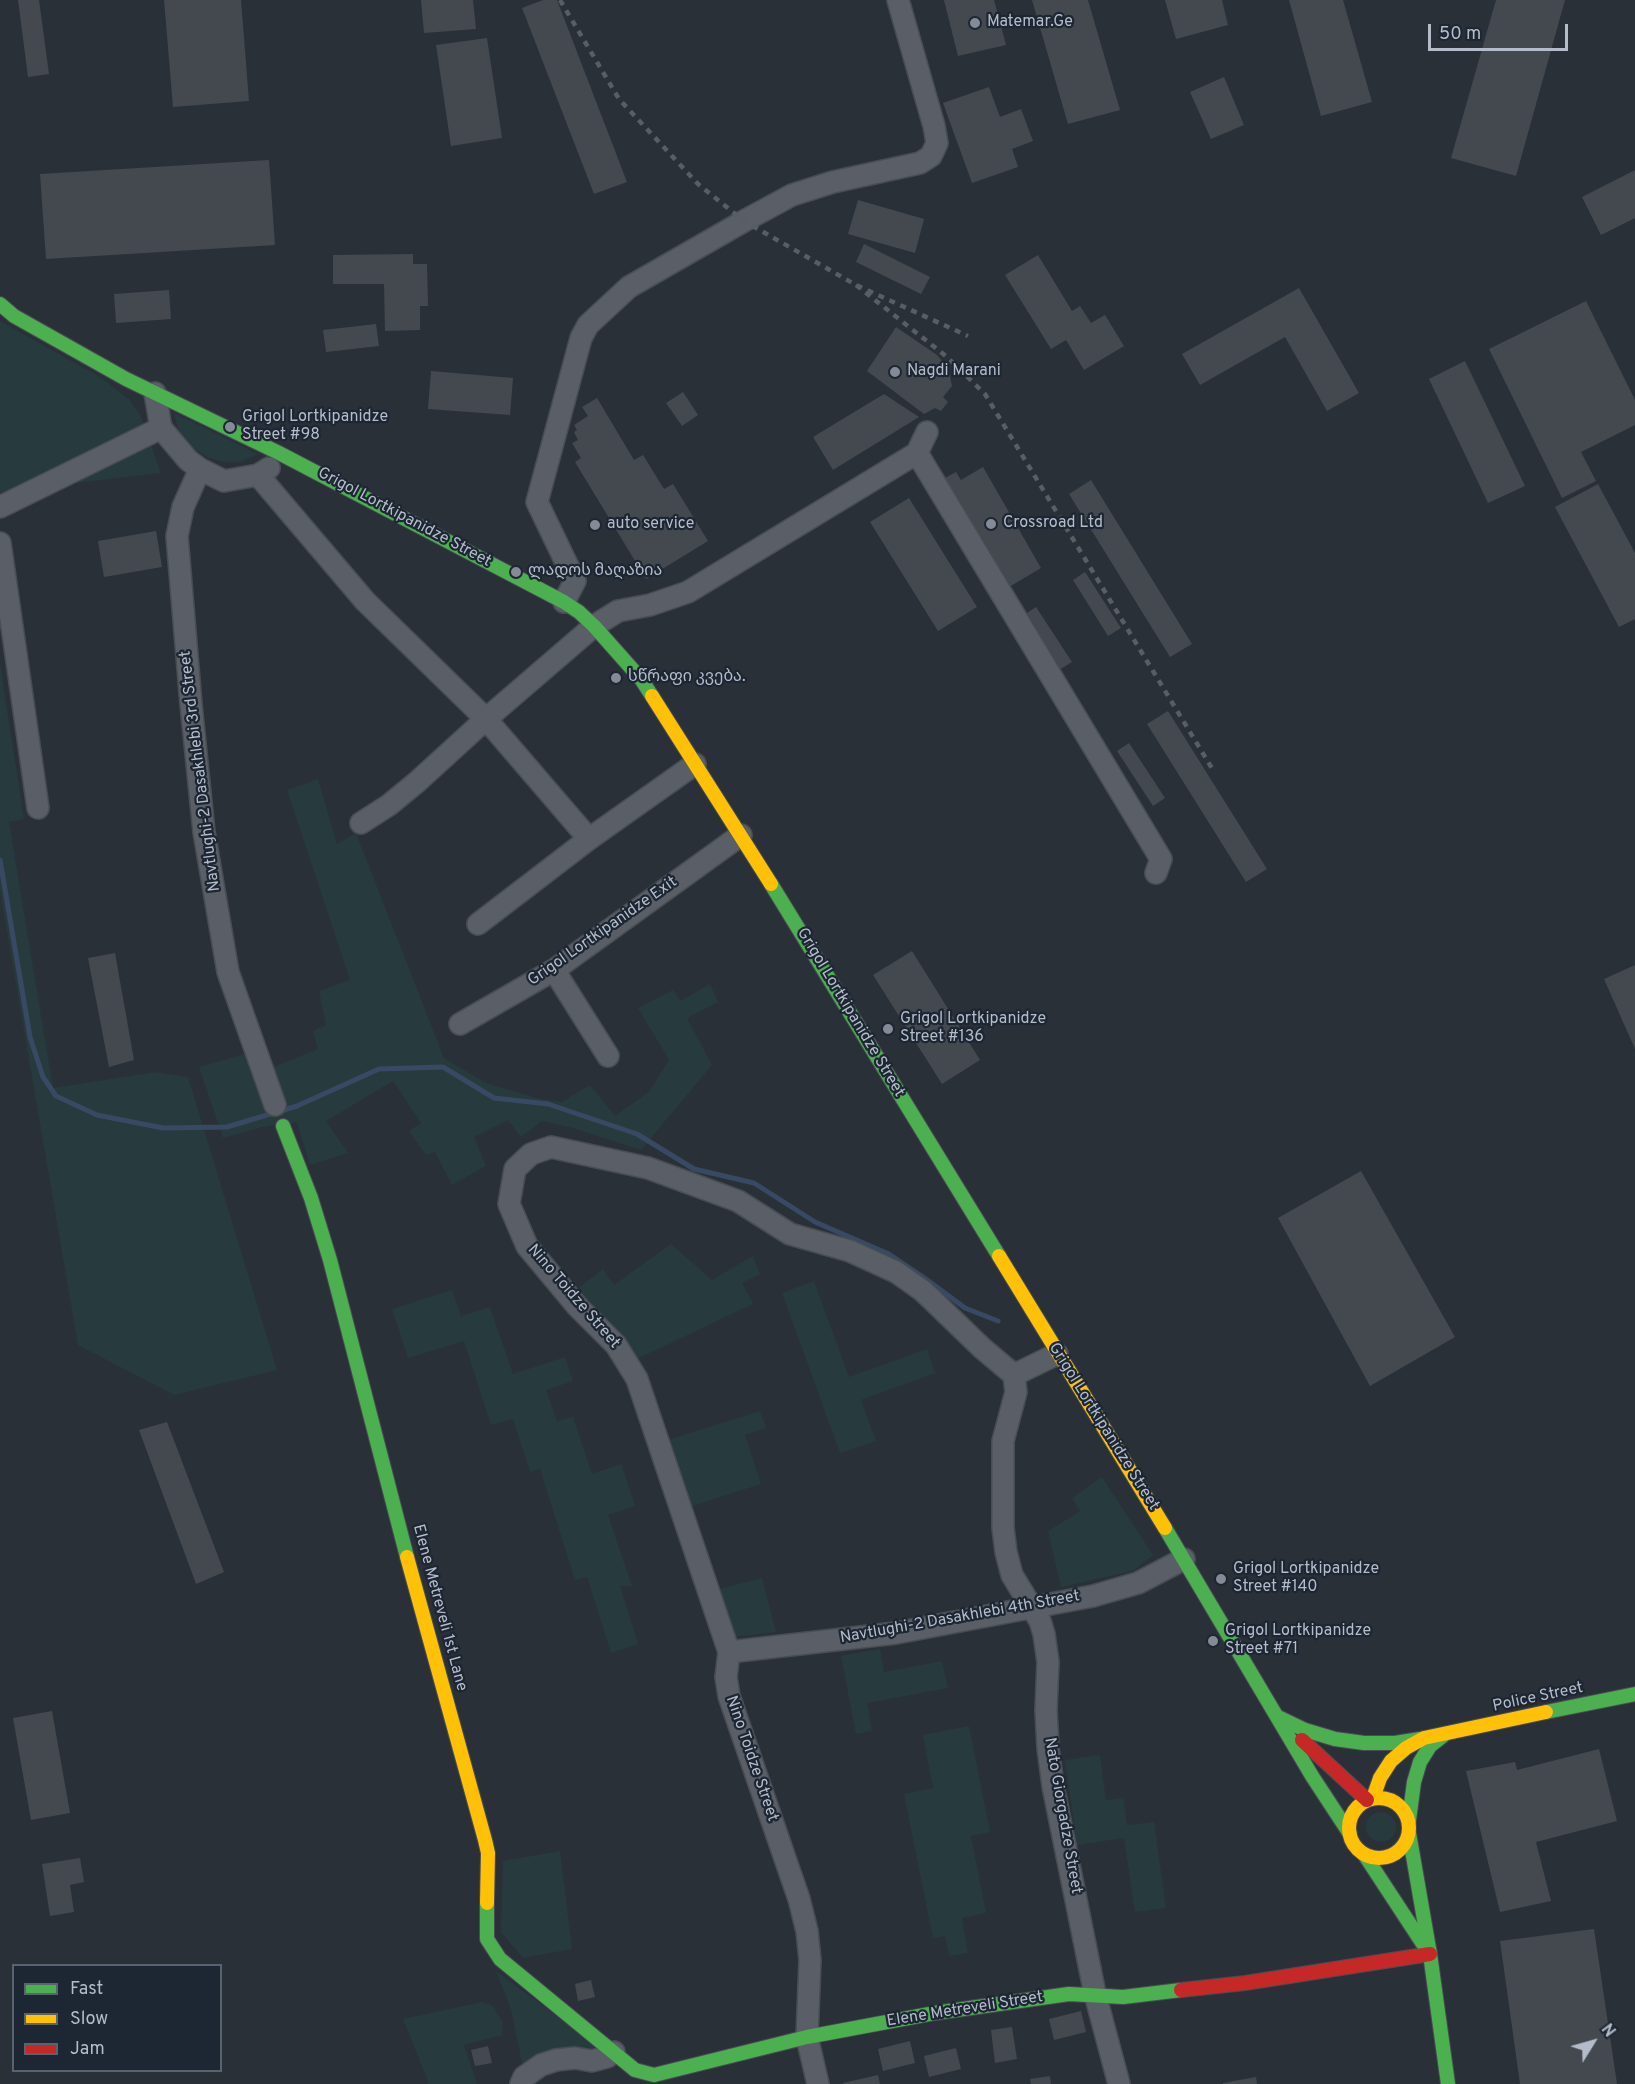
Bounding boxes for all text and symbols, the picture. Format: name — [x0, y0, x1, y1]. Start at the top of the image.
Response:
scale bar — [1431, 12, 1570, 50]
place label: Matemar.Ge — [987, 13, 1073, 33]
marker: Matemar.Ge — [968, 16, 982, 30]
text: 50 m — [1439, 23, 1481, 46]
place label: Nagdi Marani — [907, 362, 1001, 382]
marker: Nagdi Marani — [888, 365, 902, 379]
place label: Grigol Lortkipanidze Street #98 — [242, 408, 388, 446]
marker: Grigol Lortkipanidze Street #98 — [223, 420, 237, 434]
street label: Grigol Lortkipanidze Street — [314, 464, 494, 572]
place label: Crossroad Ltd — [1003, 514, 1103, 534]
place label: auto service — [607, 515, 694, 535]
marker: Crossroad Ltd — [984, 517, 998, 531]
marker: auto service — [588, 518, 602, 532]
place label: ლადოს მაღაზია — [528, 562, 662, 582]
marker: ლადოს მაღაზია — [509, 565, 523, 579]
street label: Navtlughi-2 Dasakhlebi 3rd Street — [177, 649, 225, 893]
place label: სწრაფი კვება. — [628, 668, 746, 688]
marker: სწრაფი კვება. — [609, 671, 623, 685]
street label: Grigol Lortkipanidze Exit — [525, 873, 681, 991]
street label: Grigol Lortkipanidze Street — [792, 925, 908, 1101]
place label: Grigol Lortkipanidze Street #136 — [900, 1010, 1046, 1048]
marker: Grigol Lortkipanidze Street #136 — [881, 1022, 895, 1036]
street label: Nino Toidze Street — [523, 1241, 623, 1353]
street label: Grigol Lortkipanidze Street — [1043, 1340, 1163, 1514]
street label: Elene Metreveli 1st Lane — [407, 1522, 471, 1694]
place label: Grigol Lortkipanidze Street #140 — [1233, 1560, 1379, 1598]
marker: Grigol Lortkipanidze Street #140 — [1214, 1572, 1228, 1586]
street label: Navtlughi-2 Dasakhlebi 4th Street — [839, 1587, 1081, 1649]
place label: Grigol Lortkipanidze Street #71 — [1225, 1622, 1371, 1660]
marker: Grigol Lortkipanidze Street #71 — [1206, 1634, 1220, 1648]
street label: Police Street — [1491, 1679, 1585, 1717]
street label: Nino Toidze Street — [721, 1694, 781, 1824]
street label: Nato Giorgadze Street — [1039, 1736, 1085, 1896]
legend — [12, 1964, 222, 2072]
text: Fast — [70, 1978, 103, 2001]
street label: Elene Metreveli Street — [886, 1988, 1044, 2032]
text: Slow — [70, 2008, 108, 2031]
north arrow — [1563, 2012, 1623, 2072]
text: N — [1596, 2021, 1619, 2042]
text: Jam — [70, 2038, 105, 2061]

